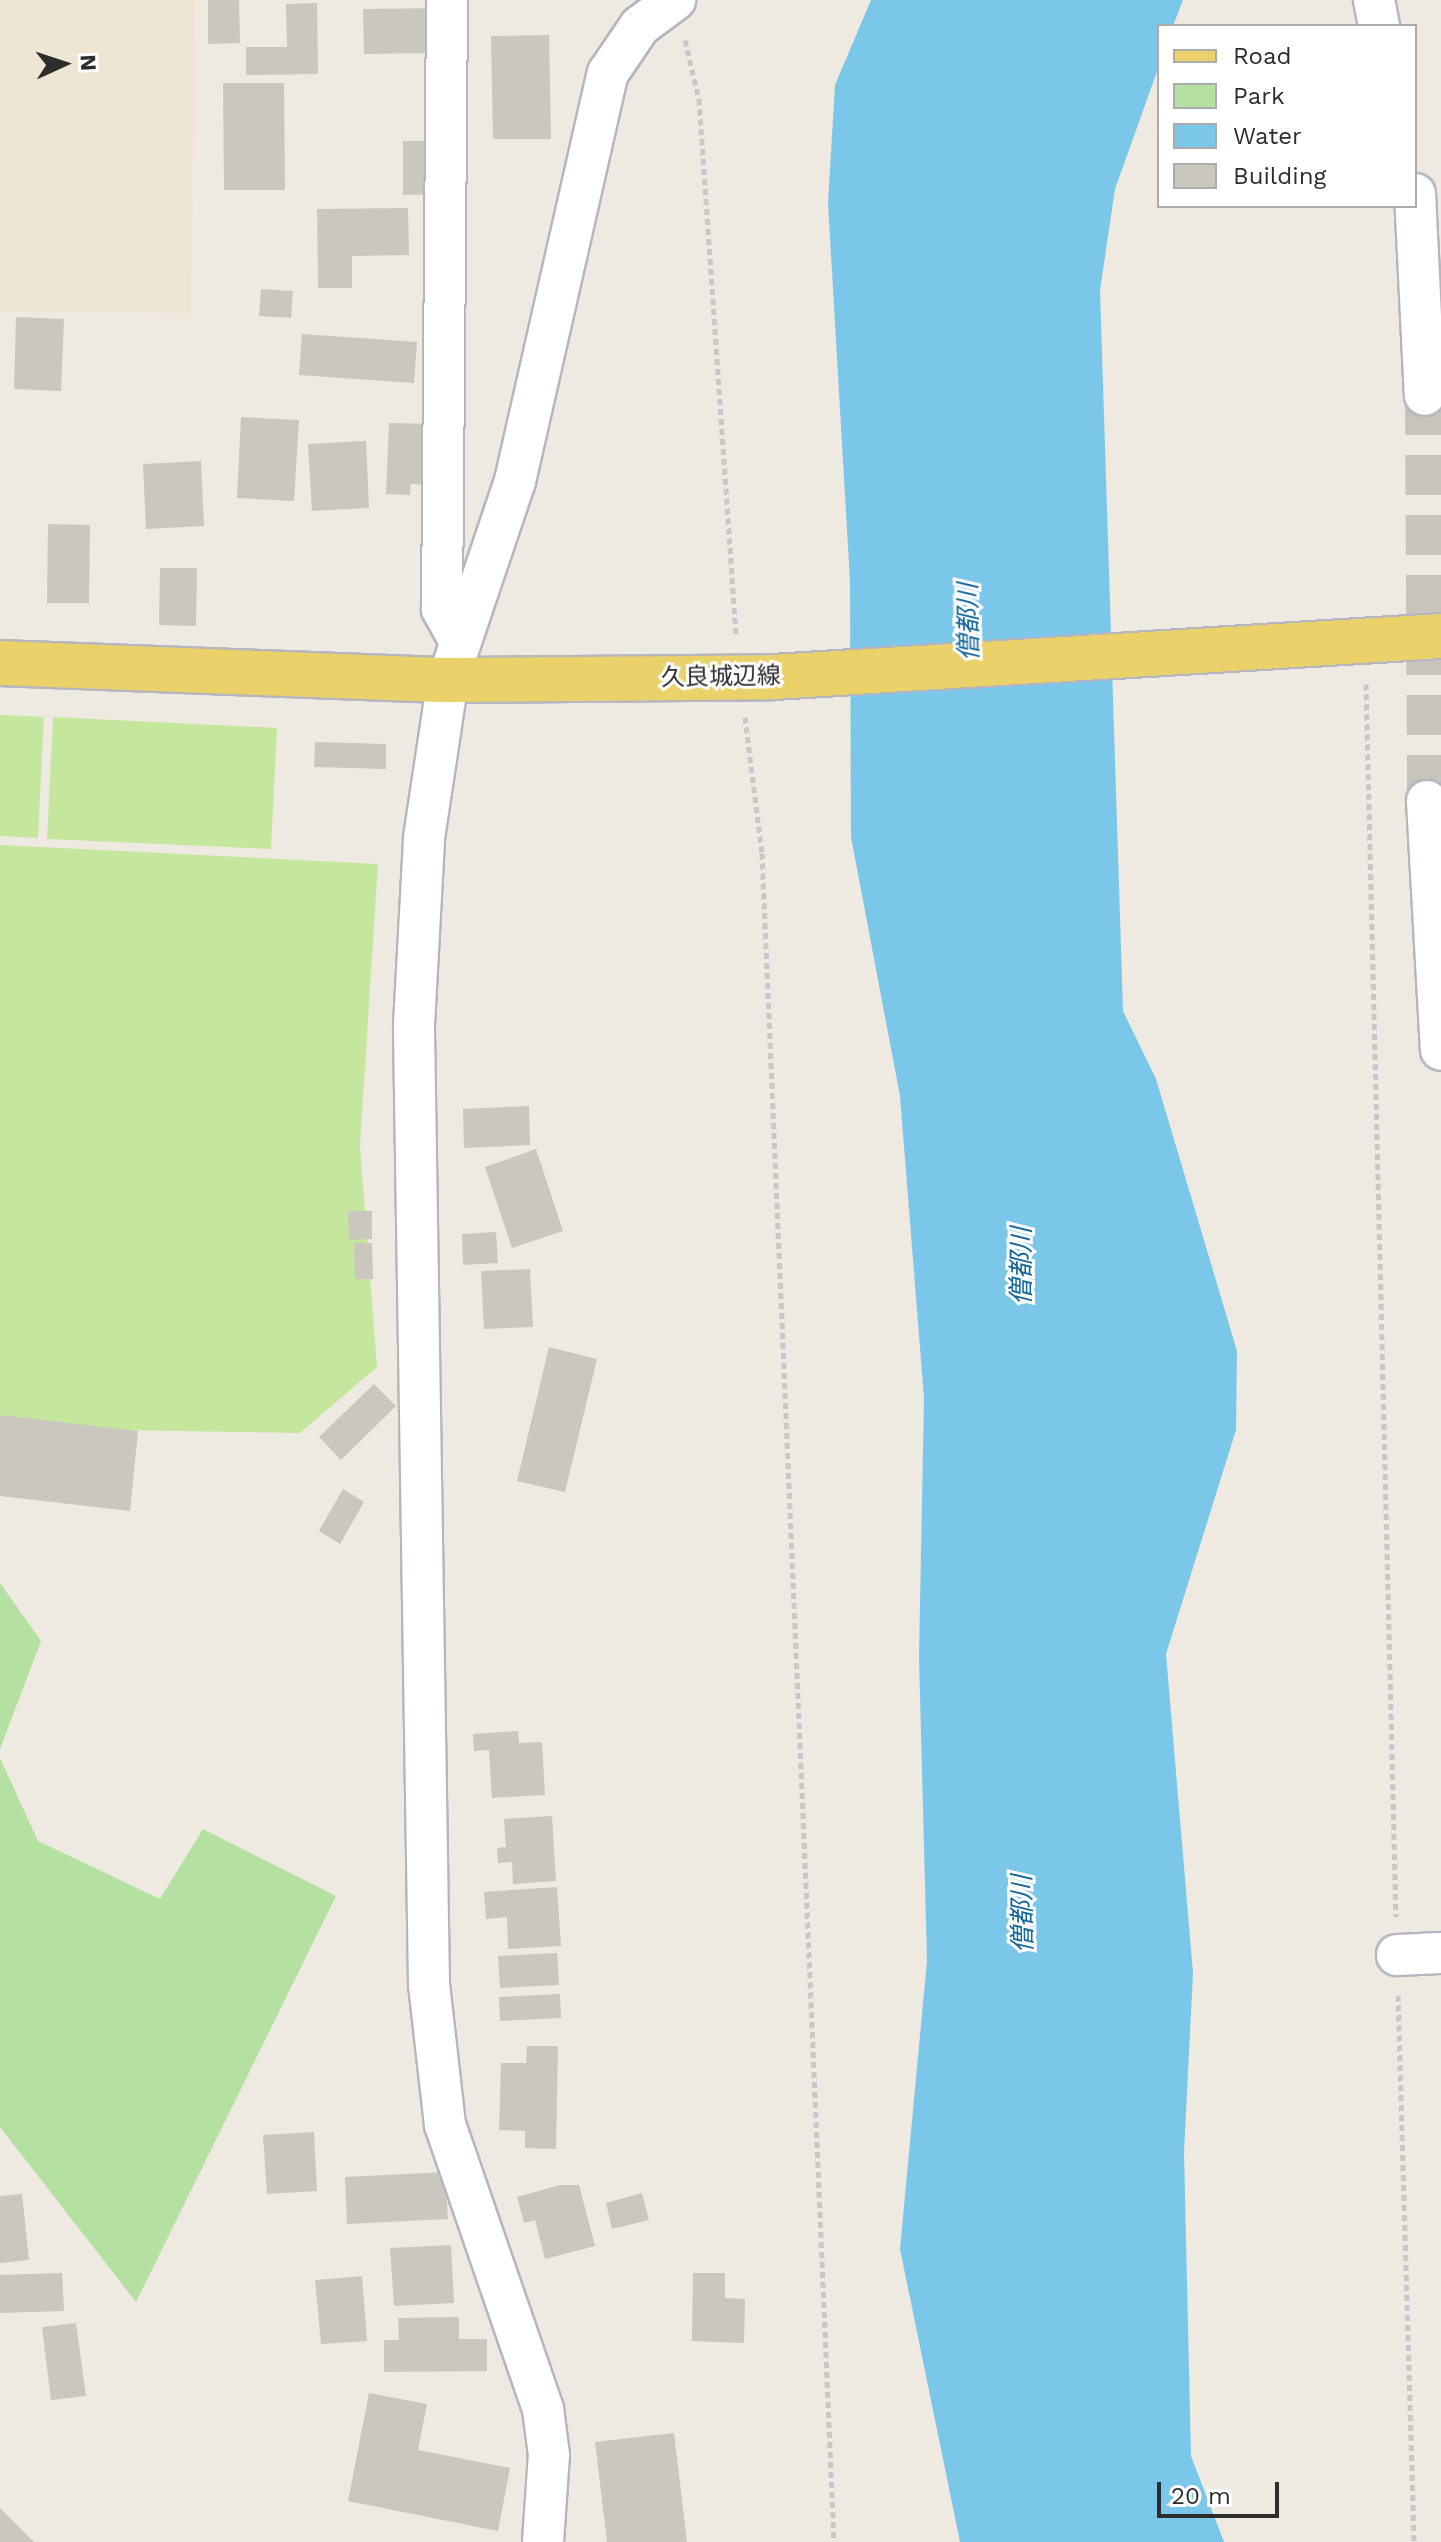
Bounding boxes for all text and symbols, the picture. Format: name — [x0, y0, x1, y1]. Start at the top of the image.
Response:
north arrow — [24, 24, 104, 104]
legend — [1157, 24, 1417, 208]
text: Road — [1233, 42, 1292, 70]
text: N — [76, 54, 101, 72]
text: Park — [1233, 82, 1285, 110]
text: Water — [1233, 122, 1302, 150]
text: Building — [1233, 162, 1326, 190]
water label: 僧都川 — [953, 583, 985, 661]
street label: 久良城辺線 — [661, 662, 781, 692]
water label: 僧都川 — [1006, 1227, 1038, 1305]
water label: 僧都川 — [1007, 1875, 1039, 1953]
scale bar — [1161, 2466, 1283, 2516]
text: 20 m — [1171, 2482, 1231, 2510]

